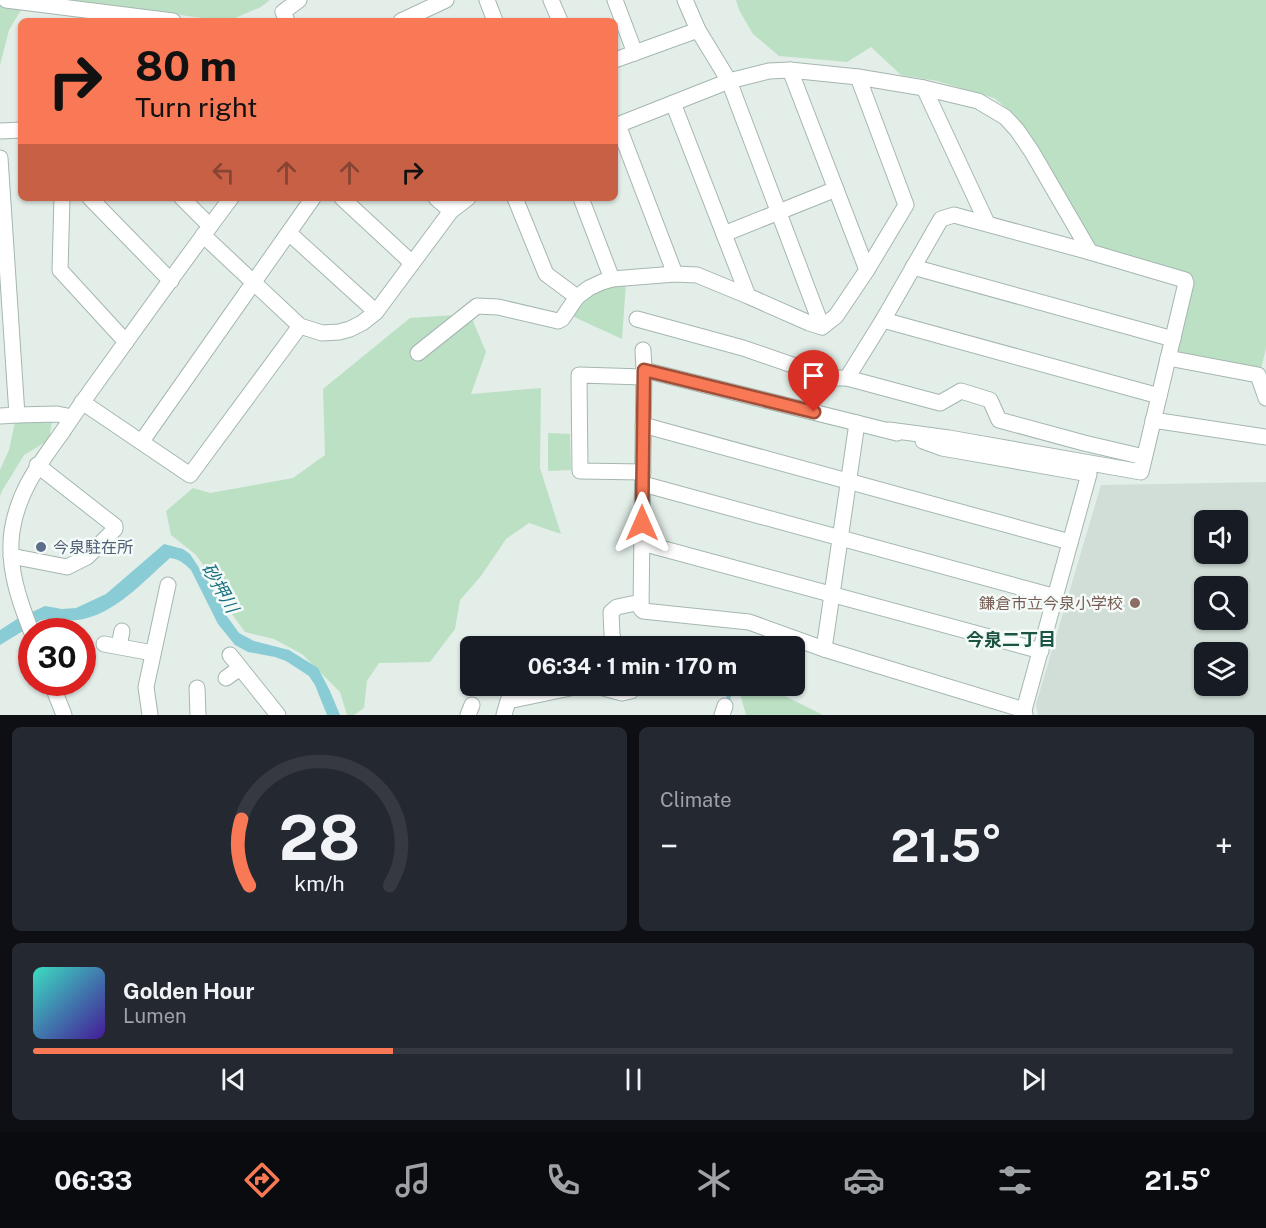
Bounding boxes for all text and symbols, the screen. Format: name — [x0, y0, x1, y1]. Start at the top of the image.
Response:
text: 80 m — [135, 41, 237, 90]
icon: right — [36, 42, 114, 120]
text: Turn right — [135, 91, 258, 123]
icon: left — [207, 156, 240, 189]
icon: ahead — [270, 156, 303, 189]
icon: ahead — [333, 156, 366, 189]
icon: right — [396, 156, 429, 189]
pin — [788, 350, 839, 412]
icon: arrive — [797, 359, 830, 392]
position arrow — [610, 491, 674, 555]
map controls — [1194, 510, 1248, 696]
button: sound — [1194, 510, 1248, 564]
place label: 今泉駐在所 — [53, 538, 133, 557]
marker: 今泉駐在所 — [34, 540, 48, 554]
water label: 砂押川 — [198, 559, 244, 618]
button: search — [1194, 576, 1248, 630]
place label: 鎌倉市立今泉小学校 — [979, 594, 1123, 613]
marker: 鎌倉市立今泉小学校 — [1128, 596, 1142, 610]
speed limit sign: 30 — [18, 618, 96, 696]
district label: 今泉二丁目 — [966, 629, 1056, 650]
button: layers — [1194, 642, 1248, 696]
text: 06:34 · 1 min · 170 m — [528, 653, 737, 679]
text: Climate — [660, 788, 732, 812]
text: 28 — [279, 801, 360, 874]
text: 21.5° — [891, 819, 1002, 872]
text: − — [660, 827, 678, 865]
text: + — [1215, 827, 1233, 865]
text: km/h — [294, 871, 345, 896]
text: Golden Hour — [123, 978, 254, 1004]
text: Lumen — [123, 1004, 187, 1028]
icon: previous — [217, 1063, 250, 1096]
icon: pause — [617, 1063, 650, 1096]
icon: next — [1017, 1063, 1050, 1096]
icon: directions — [241, 1159, 283, 1201]
icon: music — [392, 1159, 434, 1201]
icon: phone — [542, 1159, 584, 1201]
icon: climate — [693, 1159, 735, 1201]
icon: car — [843, 1159, 885, 1201]
icon: filters — [994, 1159, 1036, 1201]
text: 06:33 — [54, 1164, 133, 1196]
text: 21.5° — [1145, 1164, 1212, 1196]

